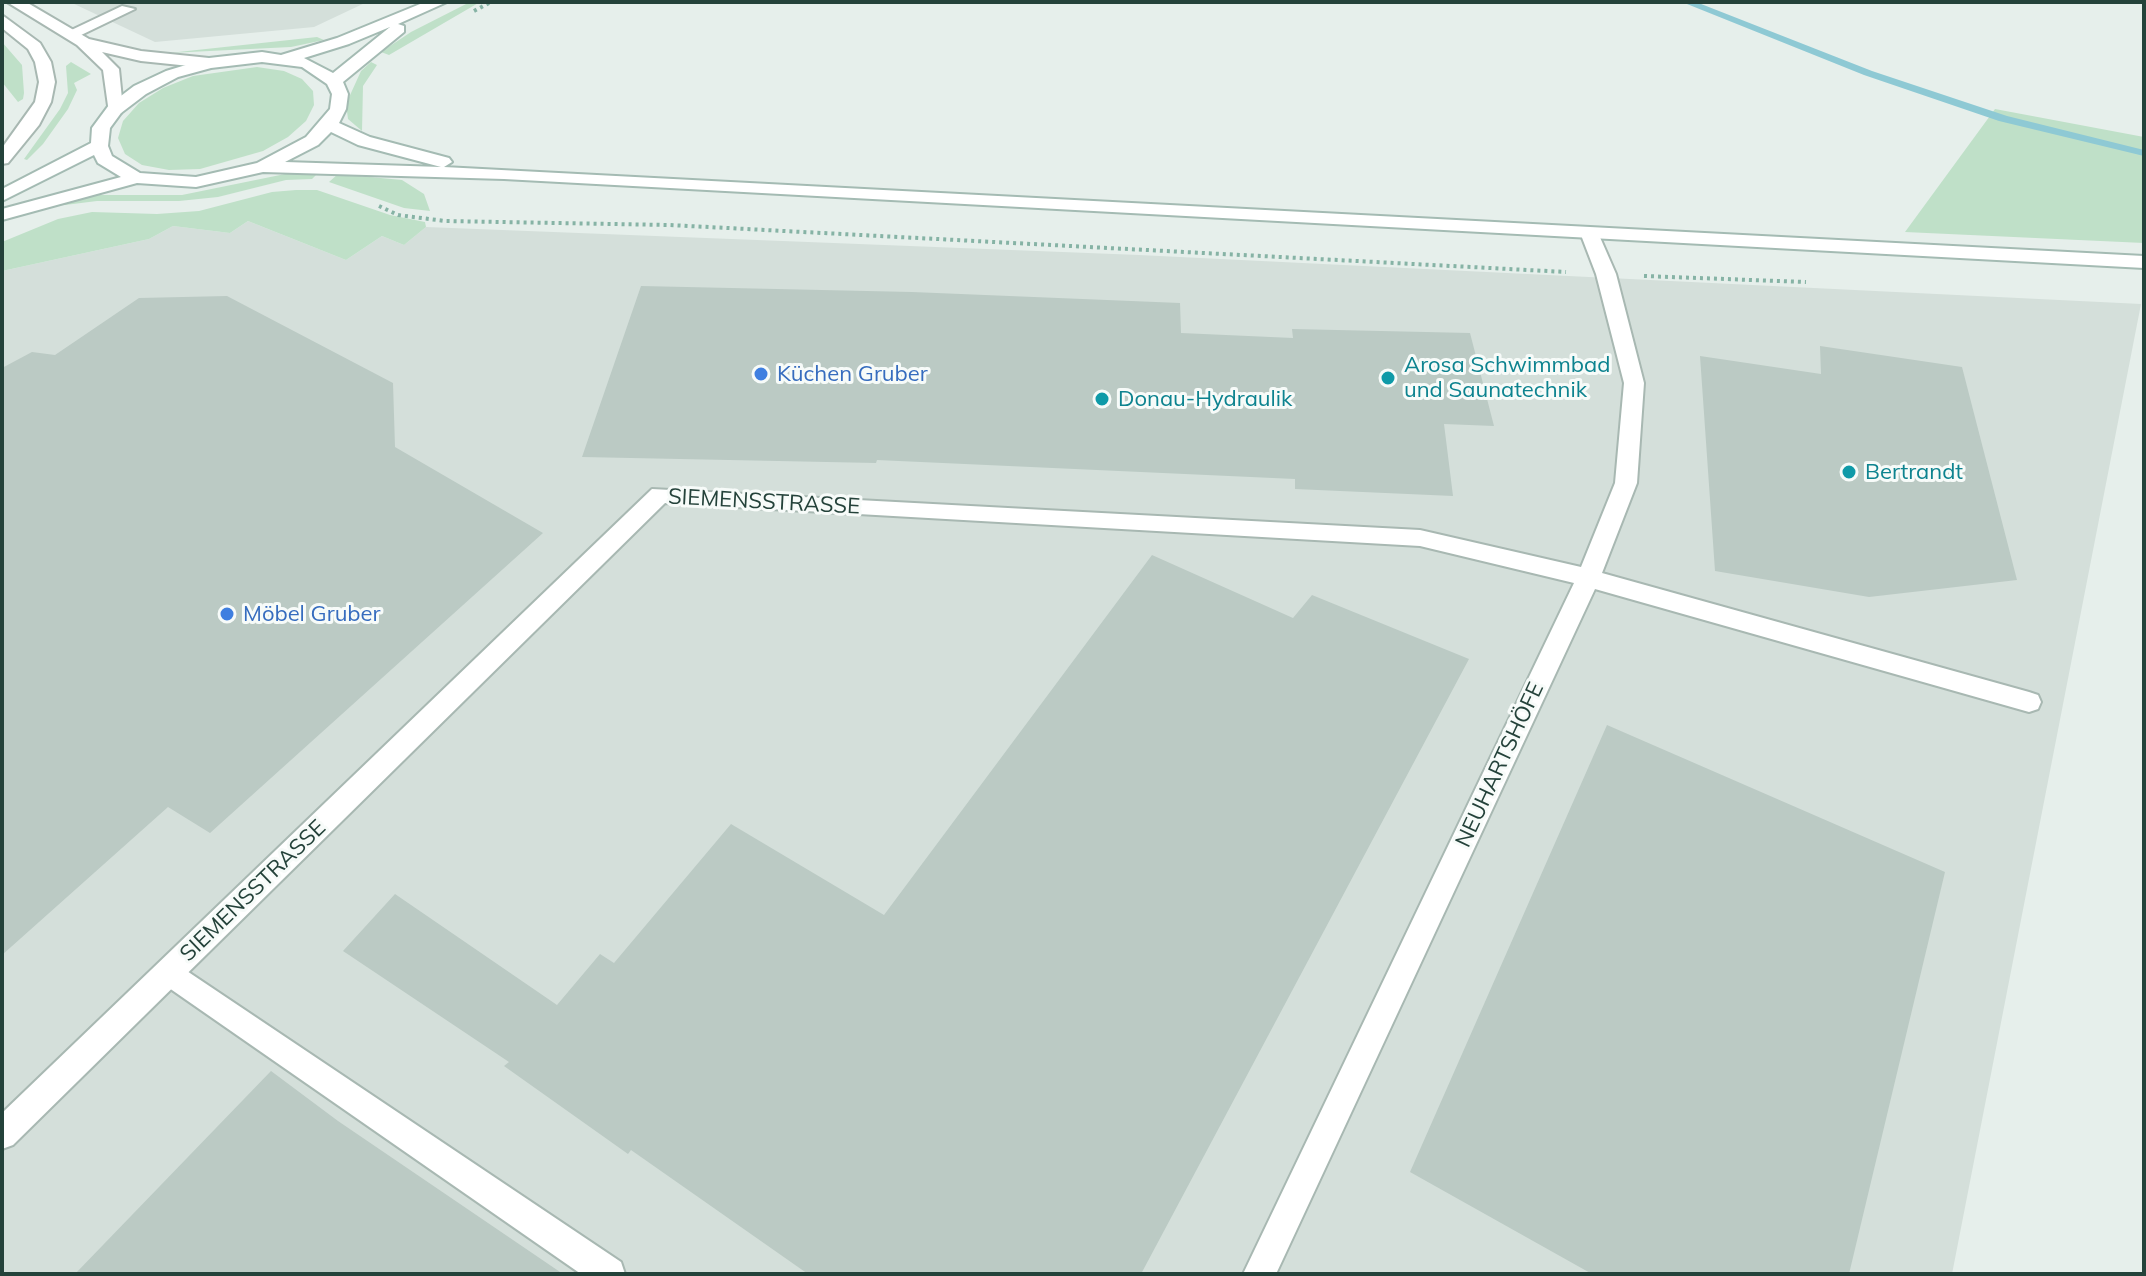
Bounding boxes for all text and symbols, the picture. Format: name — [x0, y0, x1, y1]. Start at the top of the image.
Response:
place label: Arosa Schwimmbad und Saunatechnik — [1404, 352, 1610, 404]
place label: Küchen Gruber — [777, 361, 928, 387]
marker: Küchen Gruber — [752, 365, 770, 383]
marker: Arosa Schwimmbad und Saunatechnik — [1379, 369, 1397, 387]
place label: Donau-Hydraulik — [1118, 386, 1292, 412]
marker: Donau-Hydraulik — [1093, 390, 1111, 408]
place label: Bertrandt — [1865, 459, 1963, 485]
marker: Bertrandt — [1840, 463, 1858, 481]
street label: SIEMENSSTRASSE — [667, 484, 861, 520]
place label: Möbel Gruber — [243, 601, 380, 627]
marker: Möbel Gruber — [218, 605, 236, 623]
street label: NEUHARTSHÖFE — [1450, 678, 1550, 852]
street label: SIEMENSSTRASSE — [175, 815, 331, 967]

